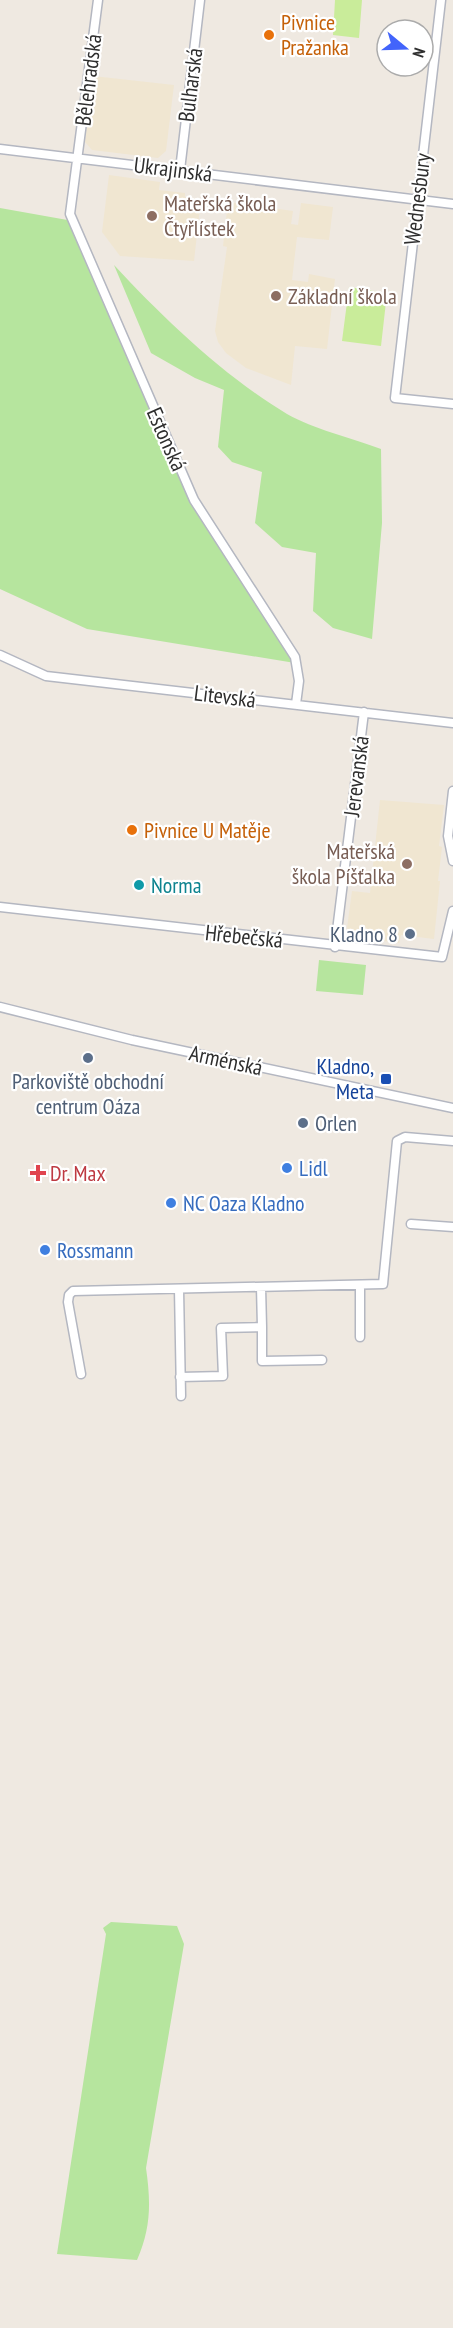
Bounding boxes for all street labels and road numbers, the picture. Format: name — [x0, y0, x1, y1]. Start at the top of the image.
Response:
street label: Bělehradská — [68, 32, 108, 128]
street label: Bulharská — [172, 46, 208, 124]
street label: Ukrajinská — [132, 150, 214, 188]
street label: Wednesbury — [397, 151, 437, 246]
street label: Estonská — [141, 403, 193, 475]
street label: Litevská — [193, 678, 257, 714]
street label: Jerevanská — [337, 734, 375, 819]
street label: Hřebečská — [204, 918, 284, 954]
street label: Arménská — [187, 1039, 265, 1081]

